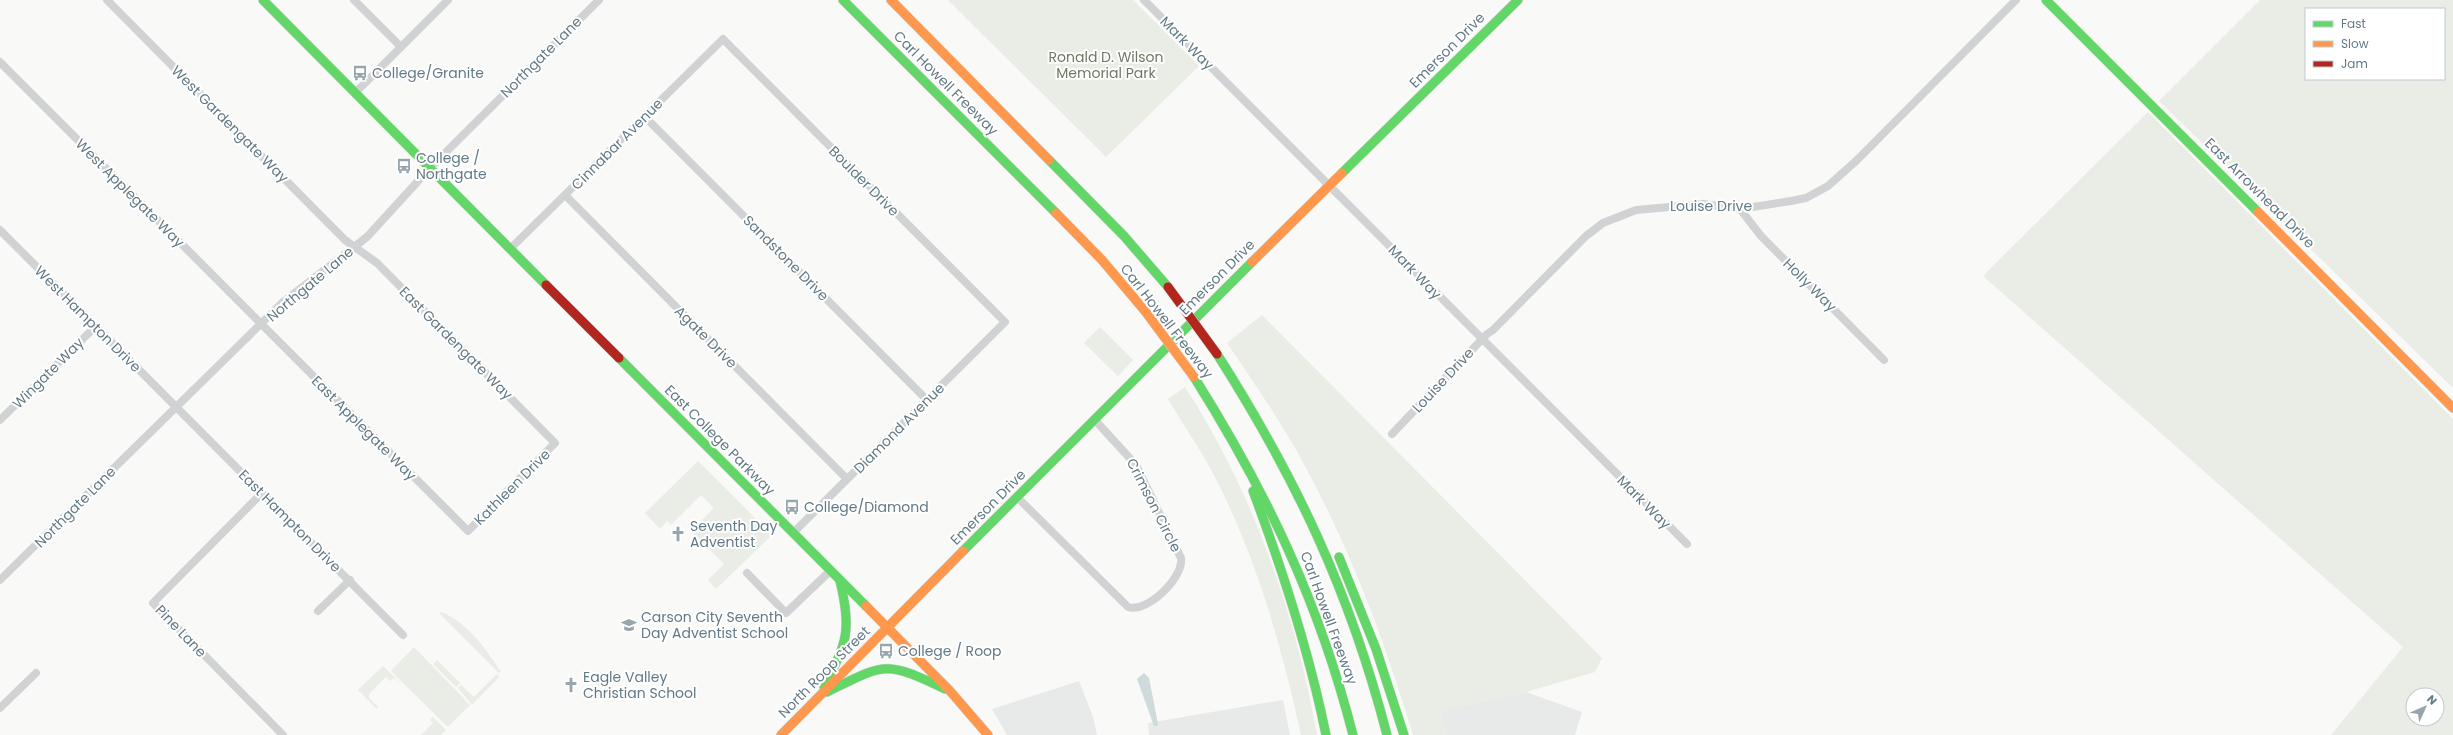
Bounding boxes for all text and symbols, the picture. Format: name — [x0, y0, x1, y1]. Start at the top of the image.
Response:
street label: Emerson Drive — [1405, 8, 1489, 92]
legend — [2305, 8, 2445, 80]
street label: Northgate Lane — [496, 12, 586, 102]
street label: Mark Way — [1156, 12, 1218, 74]
text: Fast — [2341, 15, 2366, 32]
street label: Carl Howell Freeway — [889, 26, 1003, 140]
text: Slow — [2341, 35, 2369, 52]
park label: Ronald D. Wilson Memorial Park — [1049, 47, 1163, 83]
text: Jam — [2341, 55, 2368, 72]
street label: West Gardengate Way — [167, 61, 293, 187]
place label: College/Granite — [372, 63, 484, 83]
bus stop icon: College/Granite — [351, 64, 369, 82]
street label: Cinnabar Avenue — [567, 94, 667, 194]
street label: East Arrowhead Drive — [2200, 133, 2320, 253]
street label: West Applegate Way — [71, 134, 189, 252]
street label: Boulder Drive — [824, 141, 904, 221]
place label: College / Northgate — [416, 148, 487, 184]
bus stop icon: College / Northgate — [395, 157, 413, 175]
street label: Louise Drive — [1670, 196, 1752, 216]
street label: Sandstone Drive — [739, 211, 834, 306]
street label: Emerson Drive — [1175, 235, 1259, 319]
street label: Mark Way — [1384, 240, 1446, 304]
street label: Northgate Lane — [262, 242, 358, 326]
street label: Holly Way — [1779, 254, 1841, 316]
street label: Carl Howell Freeway — [1116, 259, 1218, 383]
street label: West Hampton Drive — [30, 261, 146, 377]
street label: East Gardengate Way — [395, 282, 517, 404]
street label: Agate Drive — [670, 301, 742, 373]
street label: Wingate Way — [8, 333, 88, 413]
street label: Louise Drive — [1408, 343, 1479, 417]
street label: East Applegate Way — [307, 371, 421, 485]
street label: Diamond Avenue — [849, 378, 949, 478]
street label: East College Parkway — [660, 380, 780, 500]
street label: Kathleen Drive — [469, 444, 555, 530]
street label: Crimson Circle — [1122, 455, 1186, 556]
street label: Northgate Lane — [30, 462, 120, 552]
street label: East Hampton Drive — [234, 465, 346, 577]
street label: Emerson Drive — [946, 465, 1030, 549]
street label: Mark Way — [1613, 471, 1675, 533]
place label: College/Diamond — [804, 497, 929, 517]
bus stop icon: College/Diamond — [783, 498, 801, 516]
place label: Seventh Day Adventist — [690, 516, 778, 552]
church icon: Seventh Day Adventist — [669, 525, 687, 543]
street label: Carl Howell Freeway — [1296, 549, 1362, 688]
street label: Pine Lane — [151, 600, 211, 662]
place label: Carson City Seventh Day Adventist School — [641, 607, 788, 643]
school or university icon: Carson City Seventh Day Adventist School — [620, 616, 638, 634]
street label: North Roop Street — [774, 622, 874, 722]
place label: College / Roop — [898, 641, 1002, 661]
bus stop icon: College / Roop — [877, 642, 895, 660]
place label: Eagle Valley Christian School — [583, 667, 696, 703]
church icon: Eagle Valley Christian School — [562, 676, 580, 694]
north arrow — [2405, 687, 2445, 727]
text: N — [2423, 691, 2441, 709]

